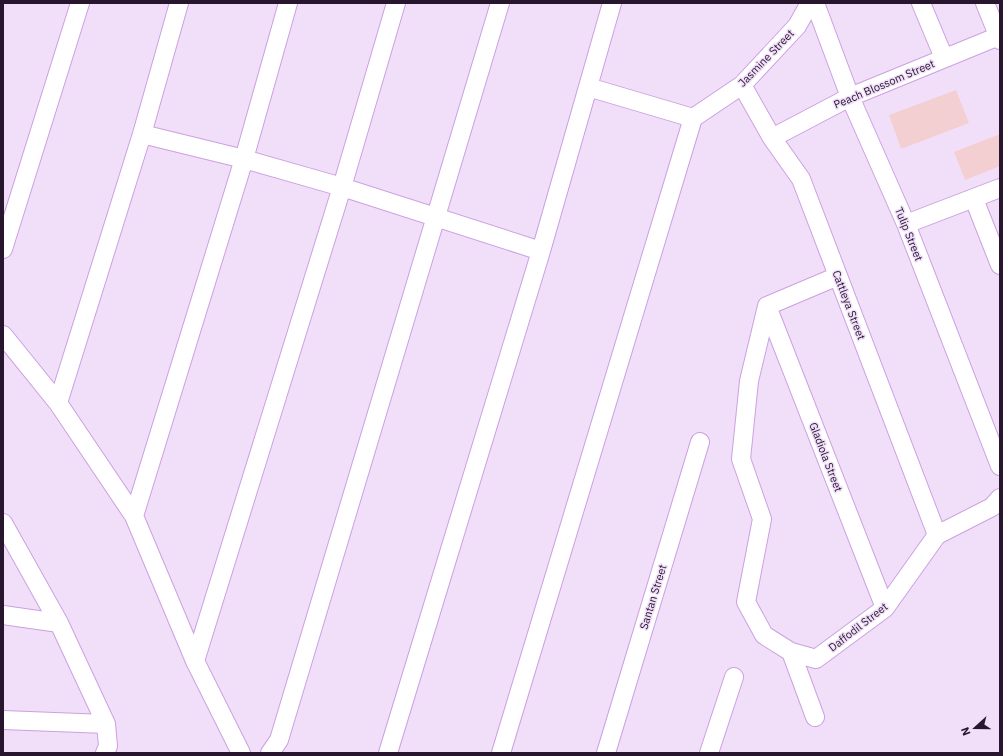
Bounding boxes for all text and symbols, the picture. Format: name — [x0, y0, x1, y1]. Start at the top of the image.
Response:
street label: Jasmine Street — [735, 26, 797, 90]
street label: Peach Blossom Street — [831, 56, 937, 112]
street label: Tulip Street — [892, 205, 926, 263]
street label: Cattleya Street — [829, 268, 869, 342]
street label: Gladiola Street — [806, 420, 846, 494]
street label: Santan Street — [636, 563, 670, 631]
street label: Daffodil Street — [826, 599, 891, 654]
north arrow — [955, 708, 995, 748]
text: N — [958, 725, 974, 738]

